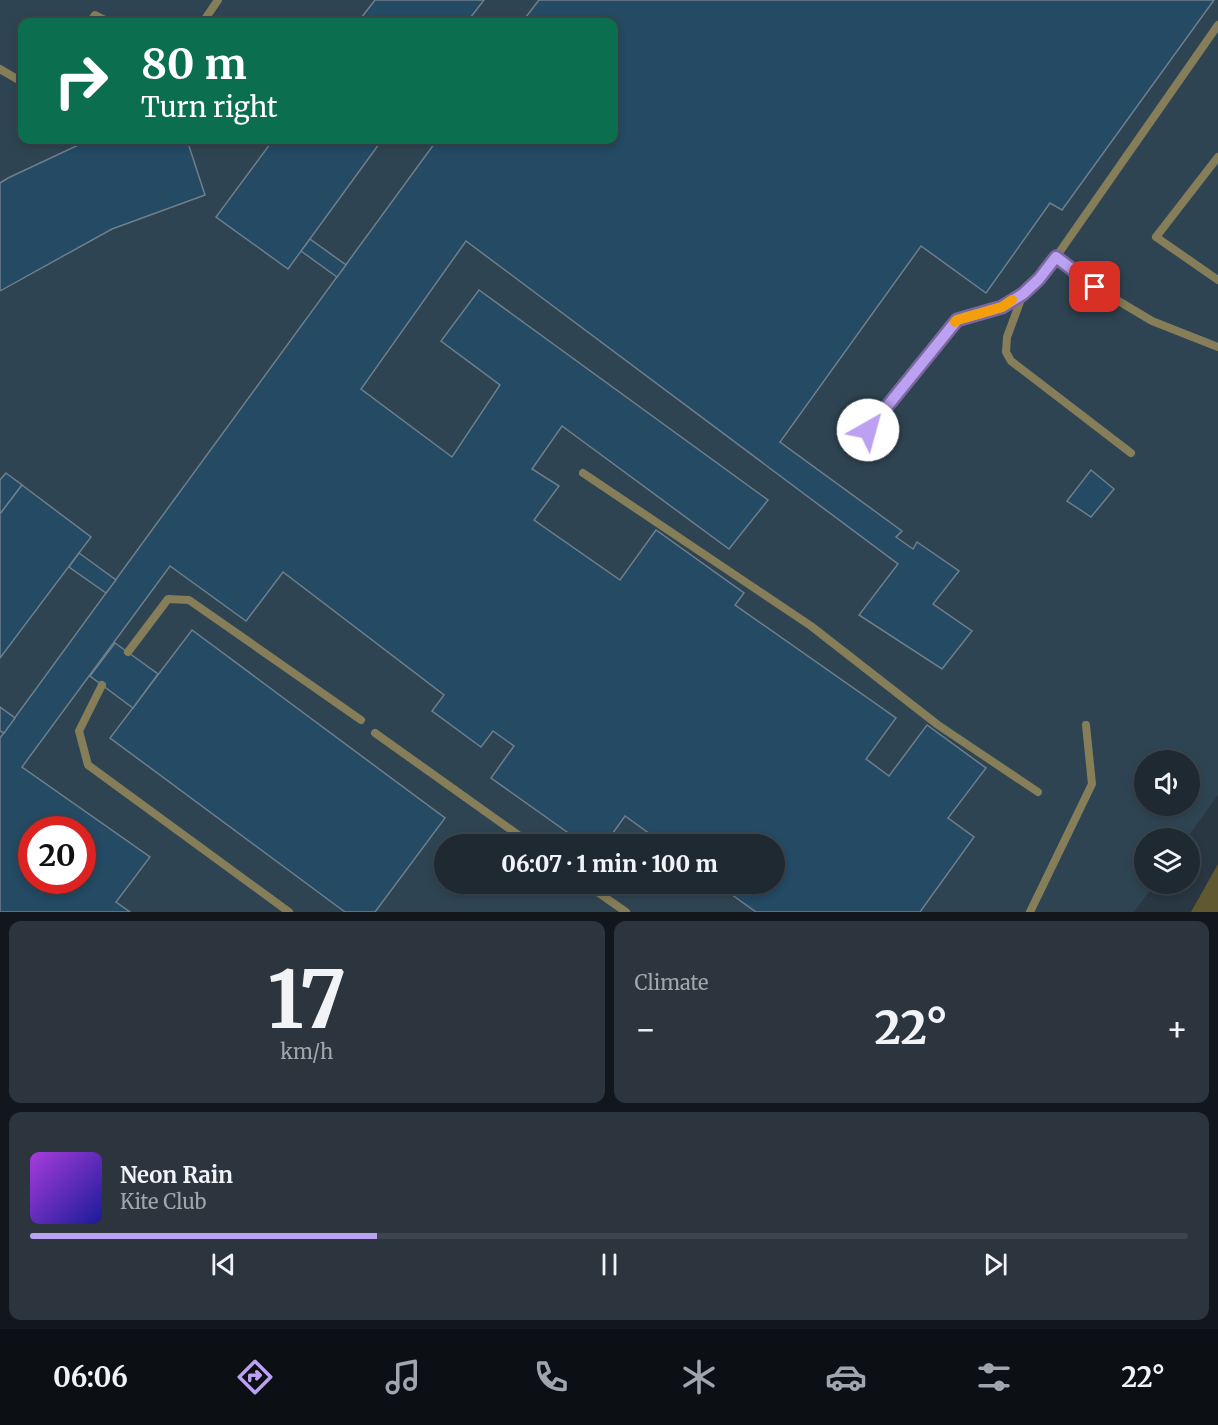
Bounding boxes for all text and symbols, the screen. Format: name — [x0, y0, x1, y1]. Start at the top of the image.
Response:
text: 80 m — [141, 38, 247, 90]
icon: right — [42, 42, 120, 120]
text: Turn right — [141, 90, 278, 124]
pin — [1069, 261, 1120, 312]
icon: arrive — [1078, 270, 1111, 303]
position arrow — [836, 398, 900, 462]
map controls — [1134, 750, 1200, 894]
button: sound — [1134, 750, 1200, 816]
speed limit sign: 20 — [18, 816, 96, 894]
button: layers — [1134, 828, 1200, 894]
text: 06:07 · 1 min · 100 m — [501, 850, 718, 878]
text: 17 — [268, 951, 346, 1049]
text: Climate — [635, 970, 709, 995]
text: 22° — [875, 1000, 948, 1056]
text: − — [635, 1009, 657, 1050]
text: + — [1166, 1009, 1188, 1050]
text: km/h — [280, 1039, 333, 1064]
text: Neon Rain — [120, 1161, 233, 1189]
text: Kite Club — [120, 1189, 206, 1214]
icon: previous — [207, 1248, 240, 1281]
icon: pause — [593, 1248, 626, 1281]
icon: next — [979, 1248, 1012, 1281]
icon: directions — [234, 1356, 276, 1398]
icon: music — [382, 1356, 424, 1398]
icon: phone — [530, 1356, 572, 1398]
icon: climate — [678, 1356, 720, 1398]
icon: car — [825, 1356, 867, 1398]
icon: filters — [973, 1356, 1015, 1398]
text: 06:06 — [53, 1360, 128, 1394]
text: 22° — [1121, 1360, 1165, 1394]

